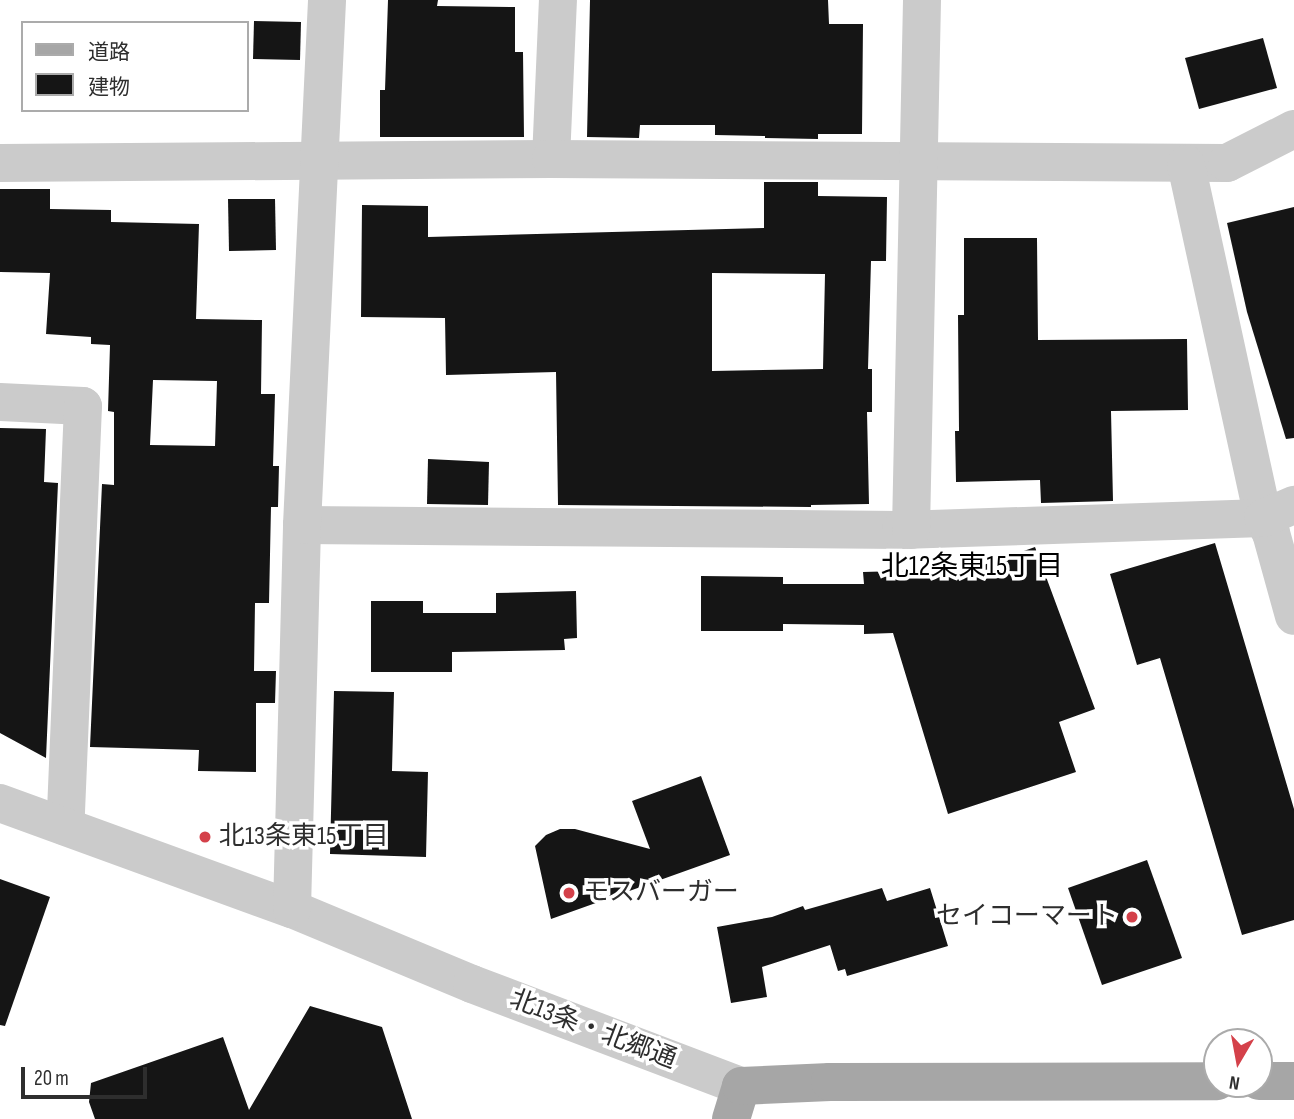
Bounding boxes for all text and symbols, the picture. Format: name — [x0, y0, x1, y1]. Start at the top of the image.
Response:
legend — [21, 21, 248, 112]
text: 道路 — [88, 40, 130, 65]
text: 建物 — [88, 75, 130, 100]
district label: 北12条東15丁目 — [881, 550, 1063, 584]
place label: 北13条東15丁目 — [219, 821, 389, 853]
marker: 北13条東15丁目 — [197, 829, 213, 845]
place label: モスバーガー — [583, 877, 739, 909]
marker: モスバーガー — [561, 885, 577, 901]
place label: セイコーマート — [936, 901, 1118, 933]
marker: セイコーマート — [1124, 909, 1140, 925]
street label: 北13条・北郷通 — [505, 984, 681, 1076]
north arrow — [1203, 1028, 1273, 1098]
scale bar — [24, 1052, 150, 1096]
text: 20 m — [34, 1066, 69, 1091]
text: N — [1228, 1070, 1242, 1094]

